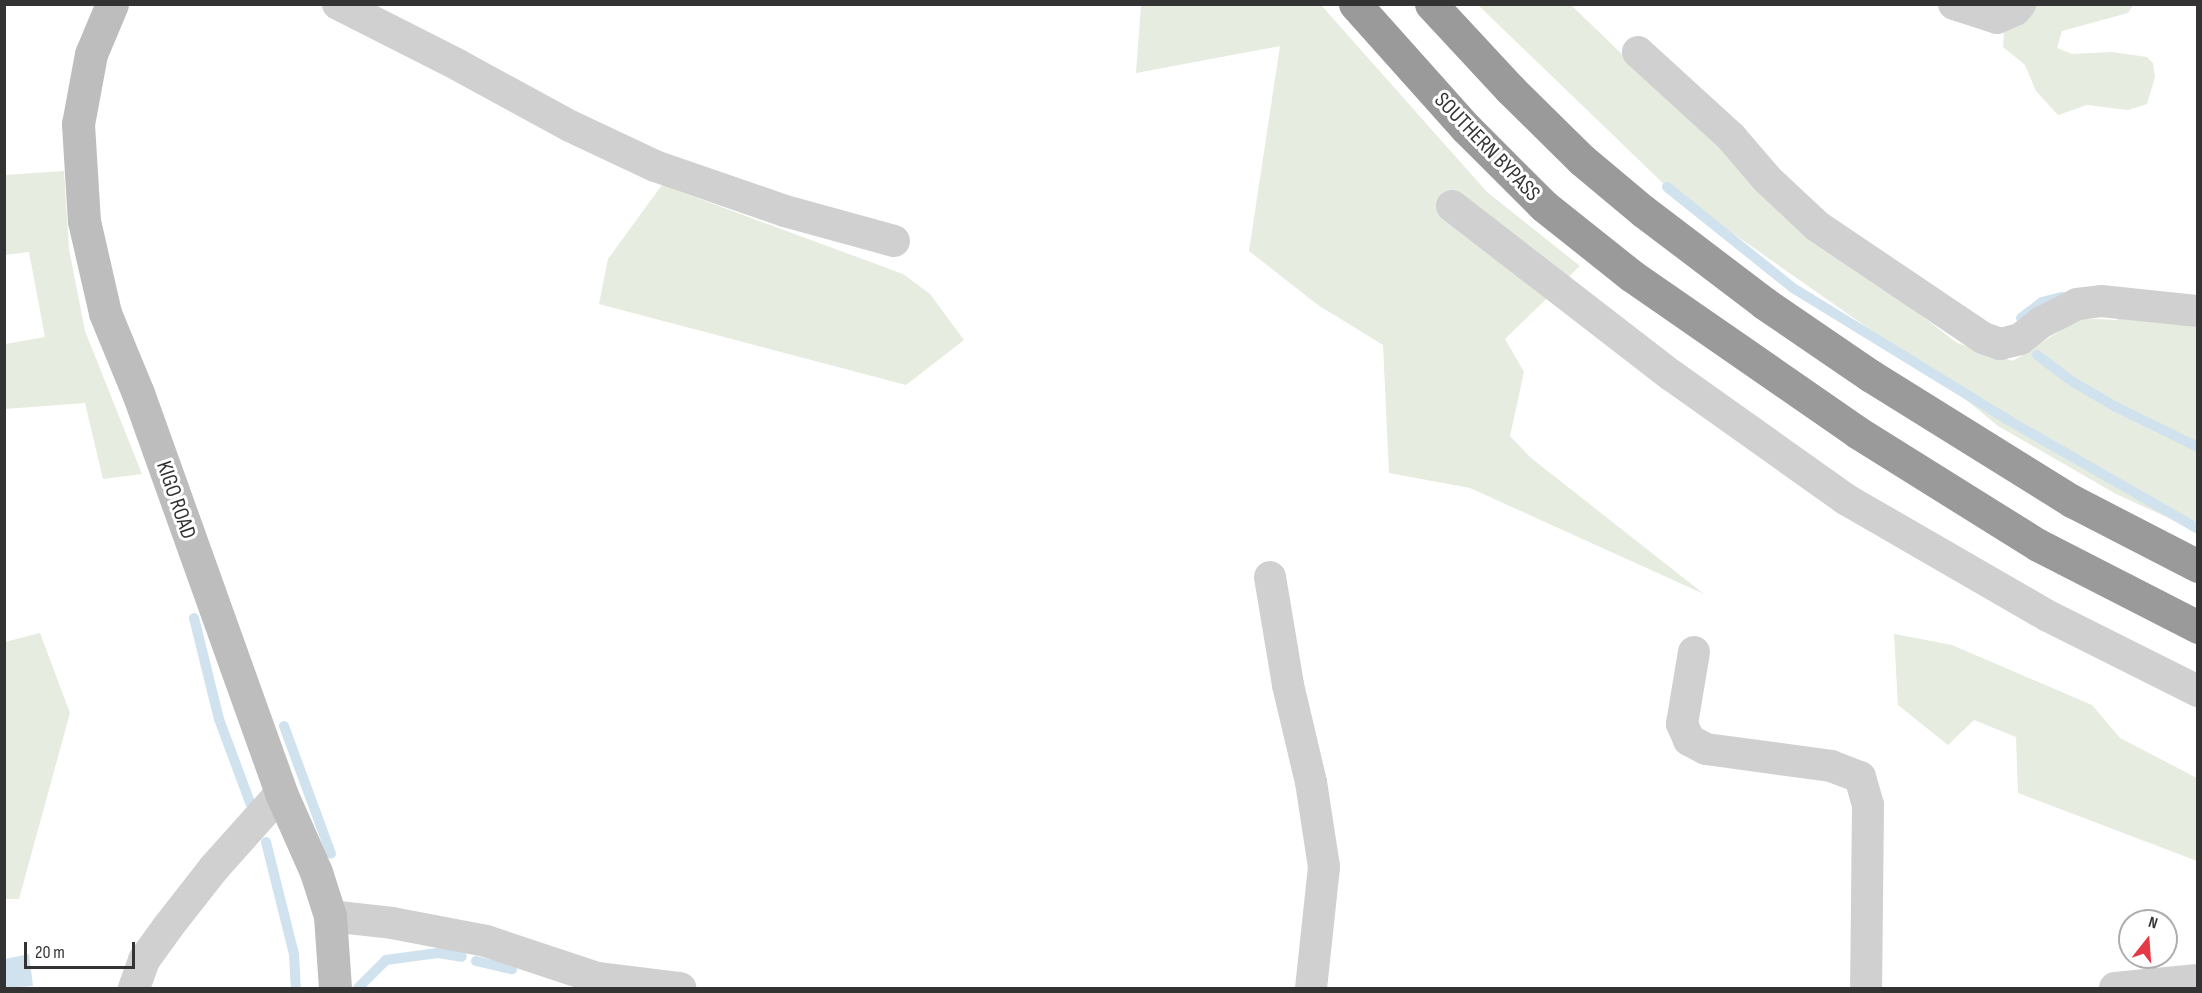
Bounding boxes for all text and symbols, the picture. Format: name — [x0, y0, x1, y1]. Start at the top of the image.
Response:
street label: SOUTHERN BYPASS — [1429, 87, 1545, 207]
street label: KIGO ROAD — [150, 458, 202, 542]
north arrow — [2118, 909, 2178, 969]
text: N — [2146, 913, 2160, 934]
scale bar — [27, 930, 138, 968]
text: 20 m — [35, 942, 65, 963]

